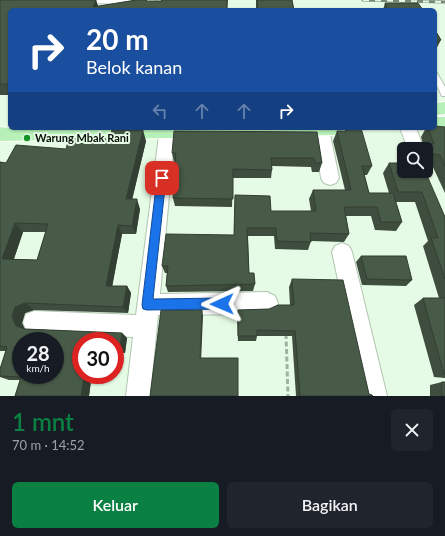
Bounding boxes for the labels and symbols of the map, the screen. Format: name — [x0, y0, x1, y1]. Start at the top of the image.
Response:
place label: Warung Mbak Rani — [35, 131, 129, 144]
marker: Warung Mbak Rani — [22, 133, 32, 143]
pin — [145, 161, 179, 195]
position arrow — [201, 283, 243, 325]
speed limit sign: 30 — [72, 332, 124, 384]

